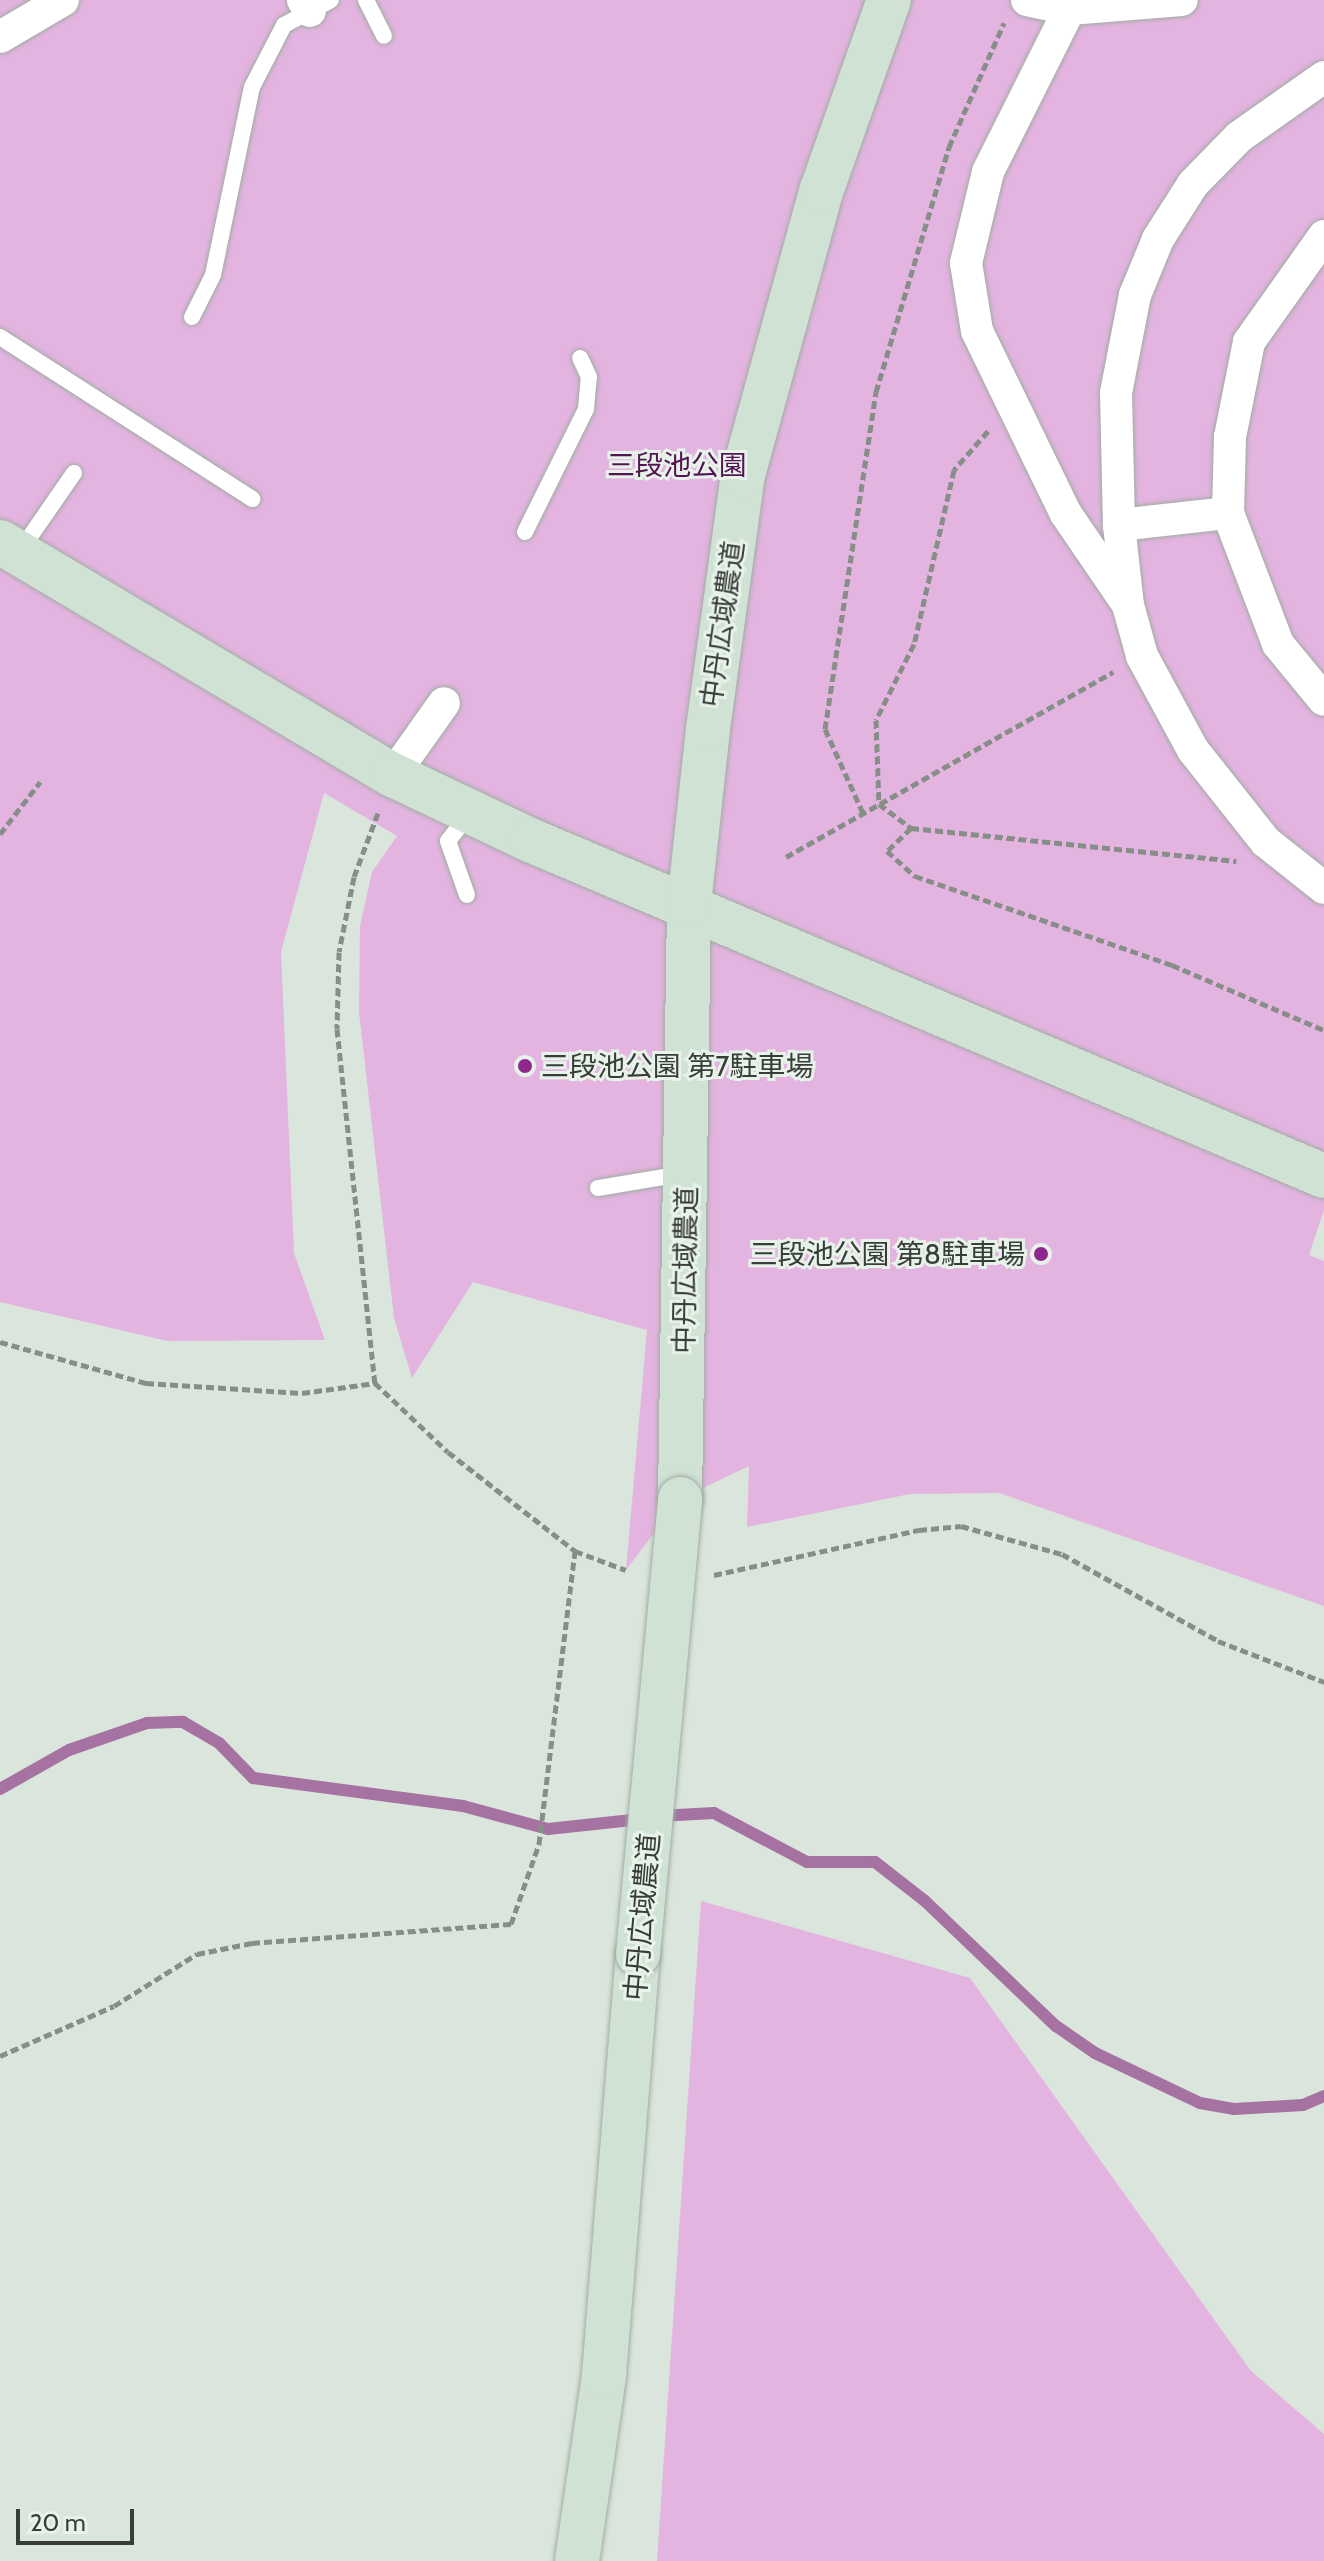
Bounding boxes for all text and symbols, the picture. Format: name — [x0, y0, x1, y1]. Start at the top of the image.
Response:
park label: 三段池公園 — [607, 448, 747, 482]
street label: 中丹広域農道 — [694, 538, 750, 710]
place label: 三段池公園 第7駐車場 — [541, 1049, 813, 1083]
marker: 三段池公園 第7駐車場 — [516, 1057, 534, 1075]
street label: 中丹広域農道 — [667, 1186, 703, 1354]
place label: 三段池公園 第8駐車場 — [750, 1237, 1025, 1271]
marker: 三段池公園 第8駐車場 — [1032, 1245, 1050, 1263]
street label: 中丹広域農道 — [618, 1832, 666, 2002]
scale bar — [20, 2493, 138, 2543]
text: 20 m — [30, 2508, 86, 2537]

